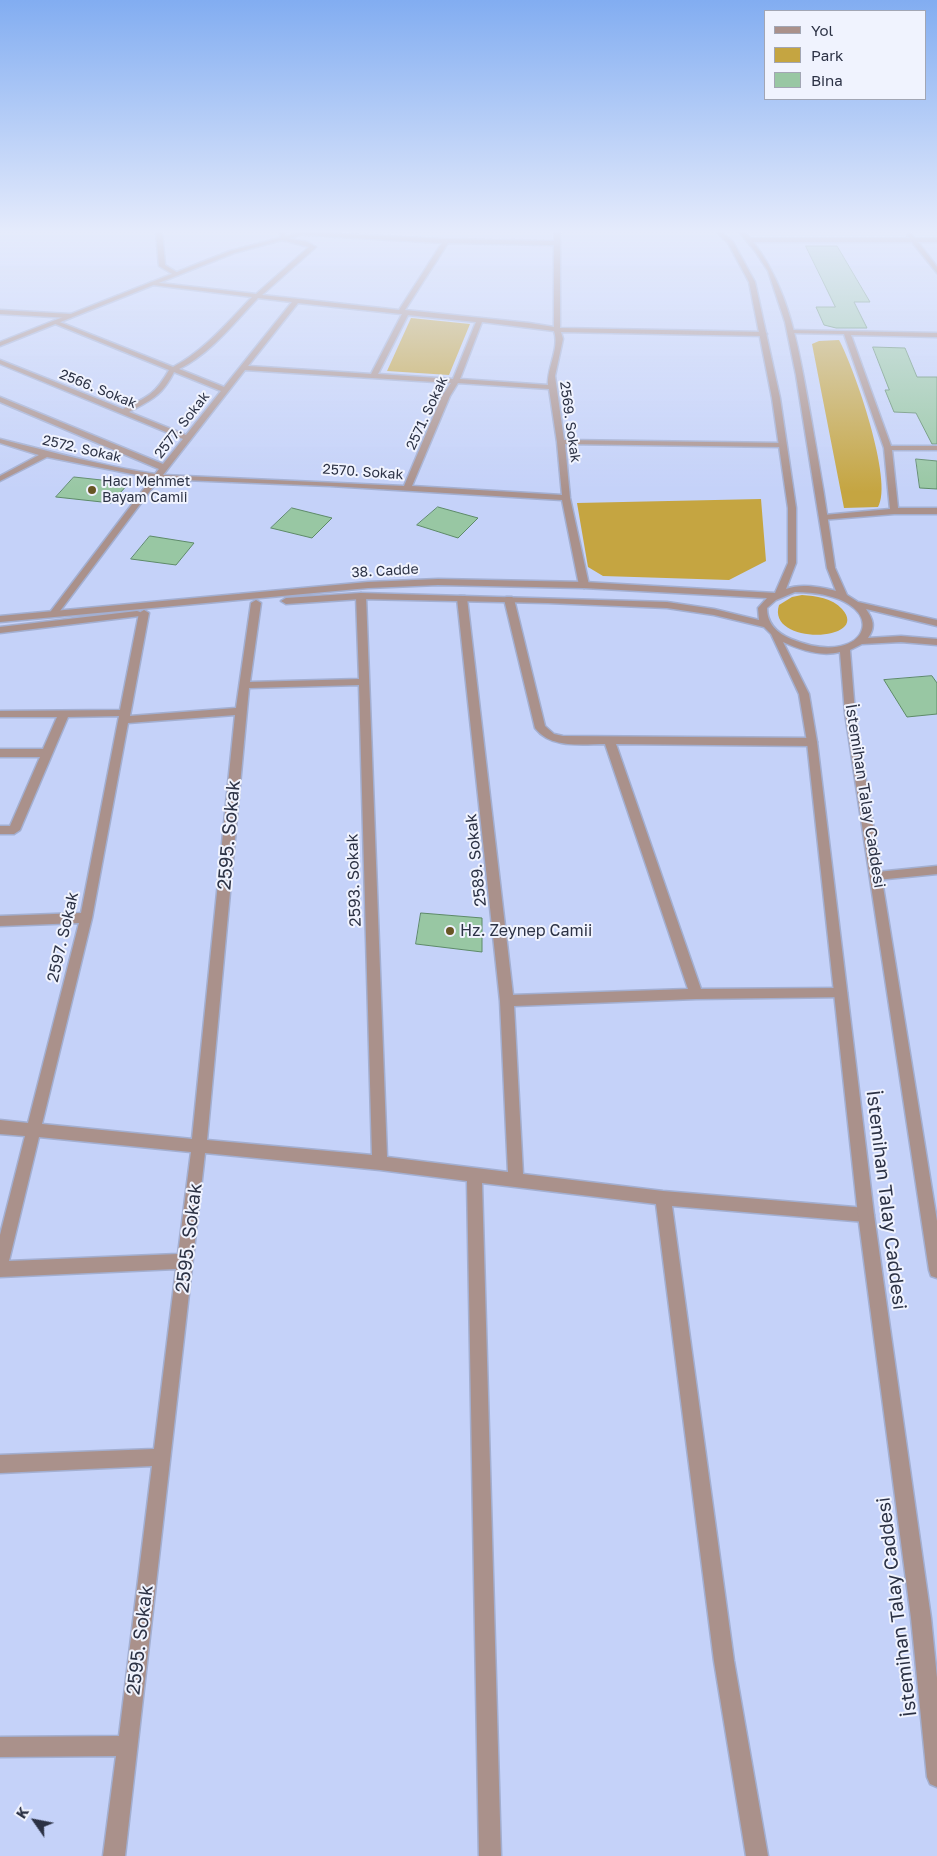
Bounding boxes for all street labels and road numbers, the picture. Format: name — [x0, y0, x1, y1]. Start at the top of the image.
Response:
street label: 2566. Sokak — [57, 366, 139, 412]
street label: 2571. Sokak — [403, 374, 451, 452]
street label: 2569. Sokak — [556, 380, 584, 464]
street label: 2577. Sokak — [151, 388, 213, 462]
street label: 2572. Sokak — [41, 432, 123, 466]
street label: 2570. Sokak — [322, 461, 404, 483]
street label: 38. Cadde — [351, 561, 419, 581]
street label: İstemihan Talay Caddesi — [841, 702, 889, 890]
street label: 2595. Sokak — [213, 779, 245, 891]
street label: 2589. Sokak — [462, 812, 490, 908]
street label: 2593. Sokak — [343, 833, 365, 927]
street label: 2597. Sokak — [43, 890, 83, 984]
street label: İstemihan Talay Caddesi — [861, 1089, 911, 1311]
street label: 2595. Sokak — [171, 1182, 207, 1294]
street label: İstemihan Talay Caddesi — [872, 1496, 922, 1718]
street label: 2595. Sokak — [122, 1584, 158, 1696]

